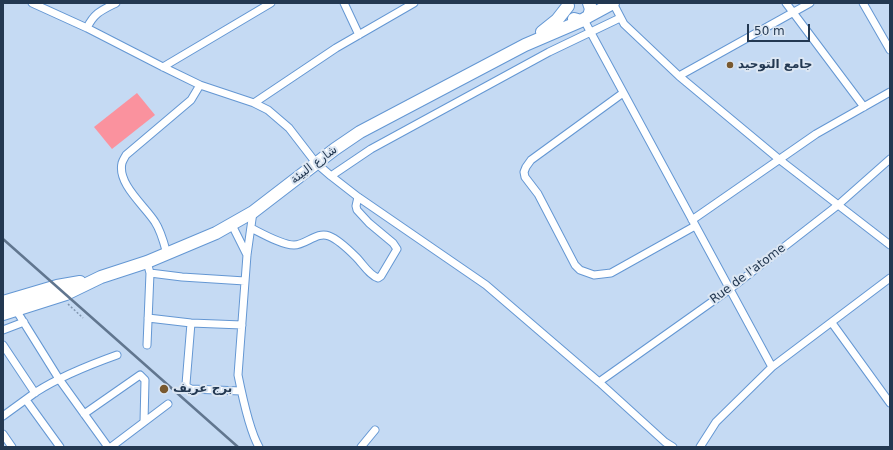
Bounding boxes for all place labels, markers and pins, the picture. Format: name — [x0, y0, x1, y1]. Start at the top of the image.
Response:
place label: جامع التوحيد — [738, 58, 812, 72]
marker: جامع التوحيد — [725, 60, 735, 70]
place label: برج عريف — [173, 382, 232, 396]
marker: برج عريف — [158, 383, 170, 395]

